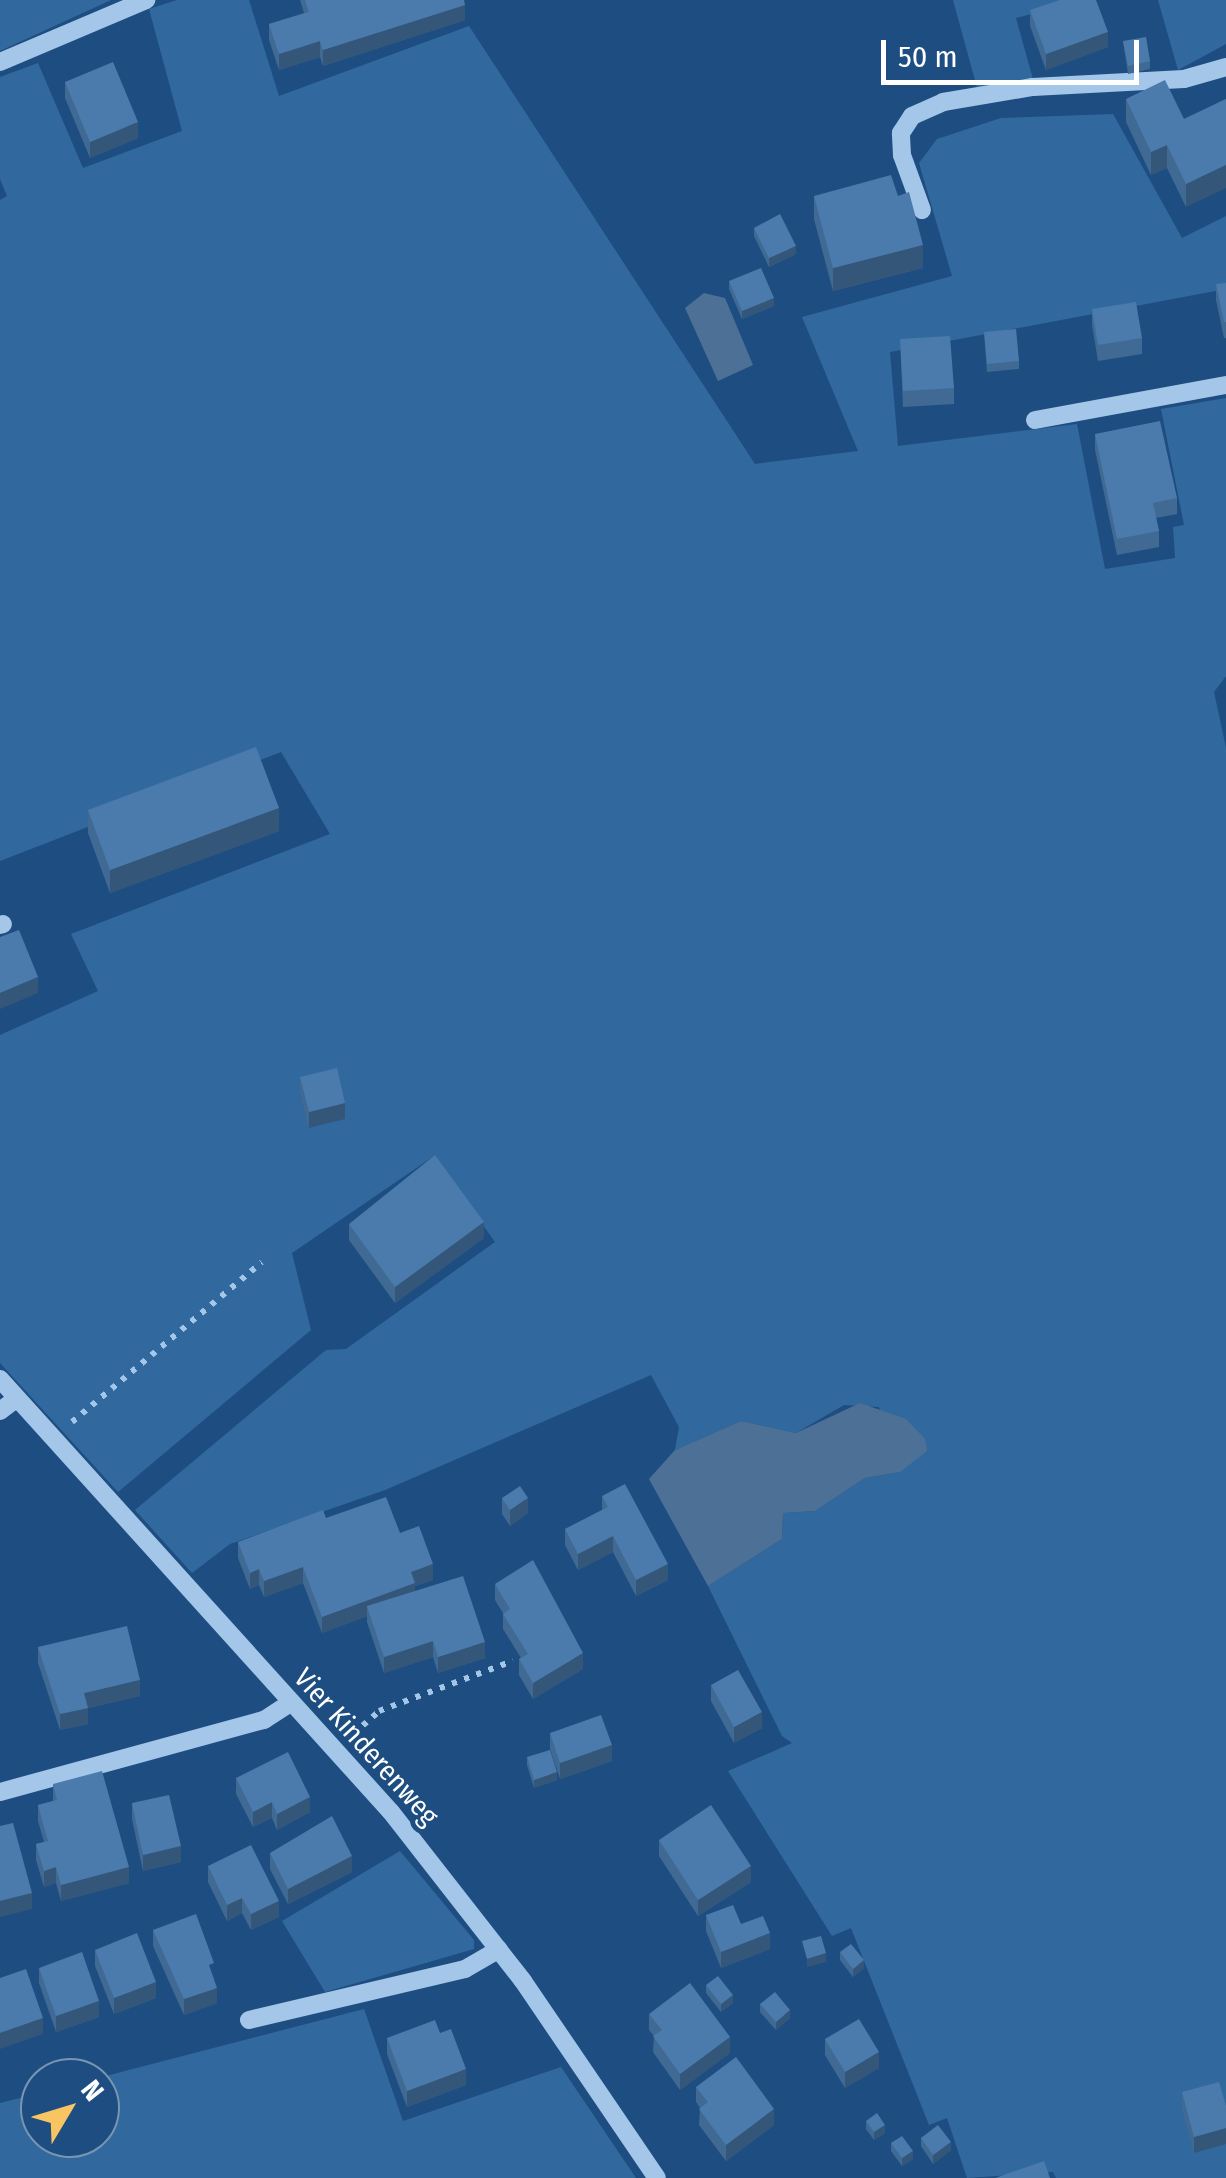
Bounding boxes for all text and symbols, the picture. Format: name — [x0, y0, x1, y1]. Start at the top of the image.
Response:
scale bar — [886, 20, 1144, 82]
text: 50 m — [898, 39, 958, 75]
street label: Vier Kinderenweg — [287, 1661, 445, 1833]
north arrow — [20, 2058, 120, 2158]
text: N — [74, 2074, 111, 2107]

